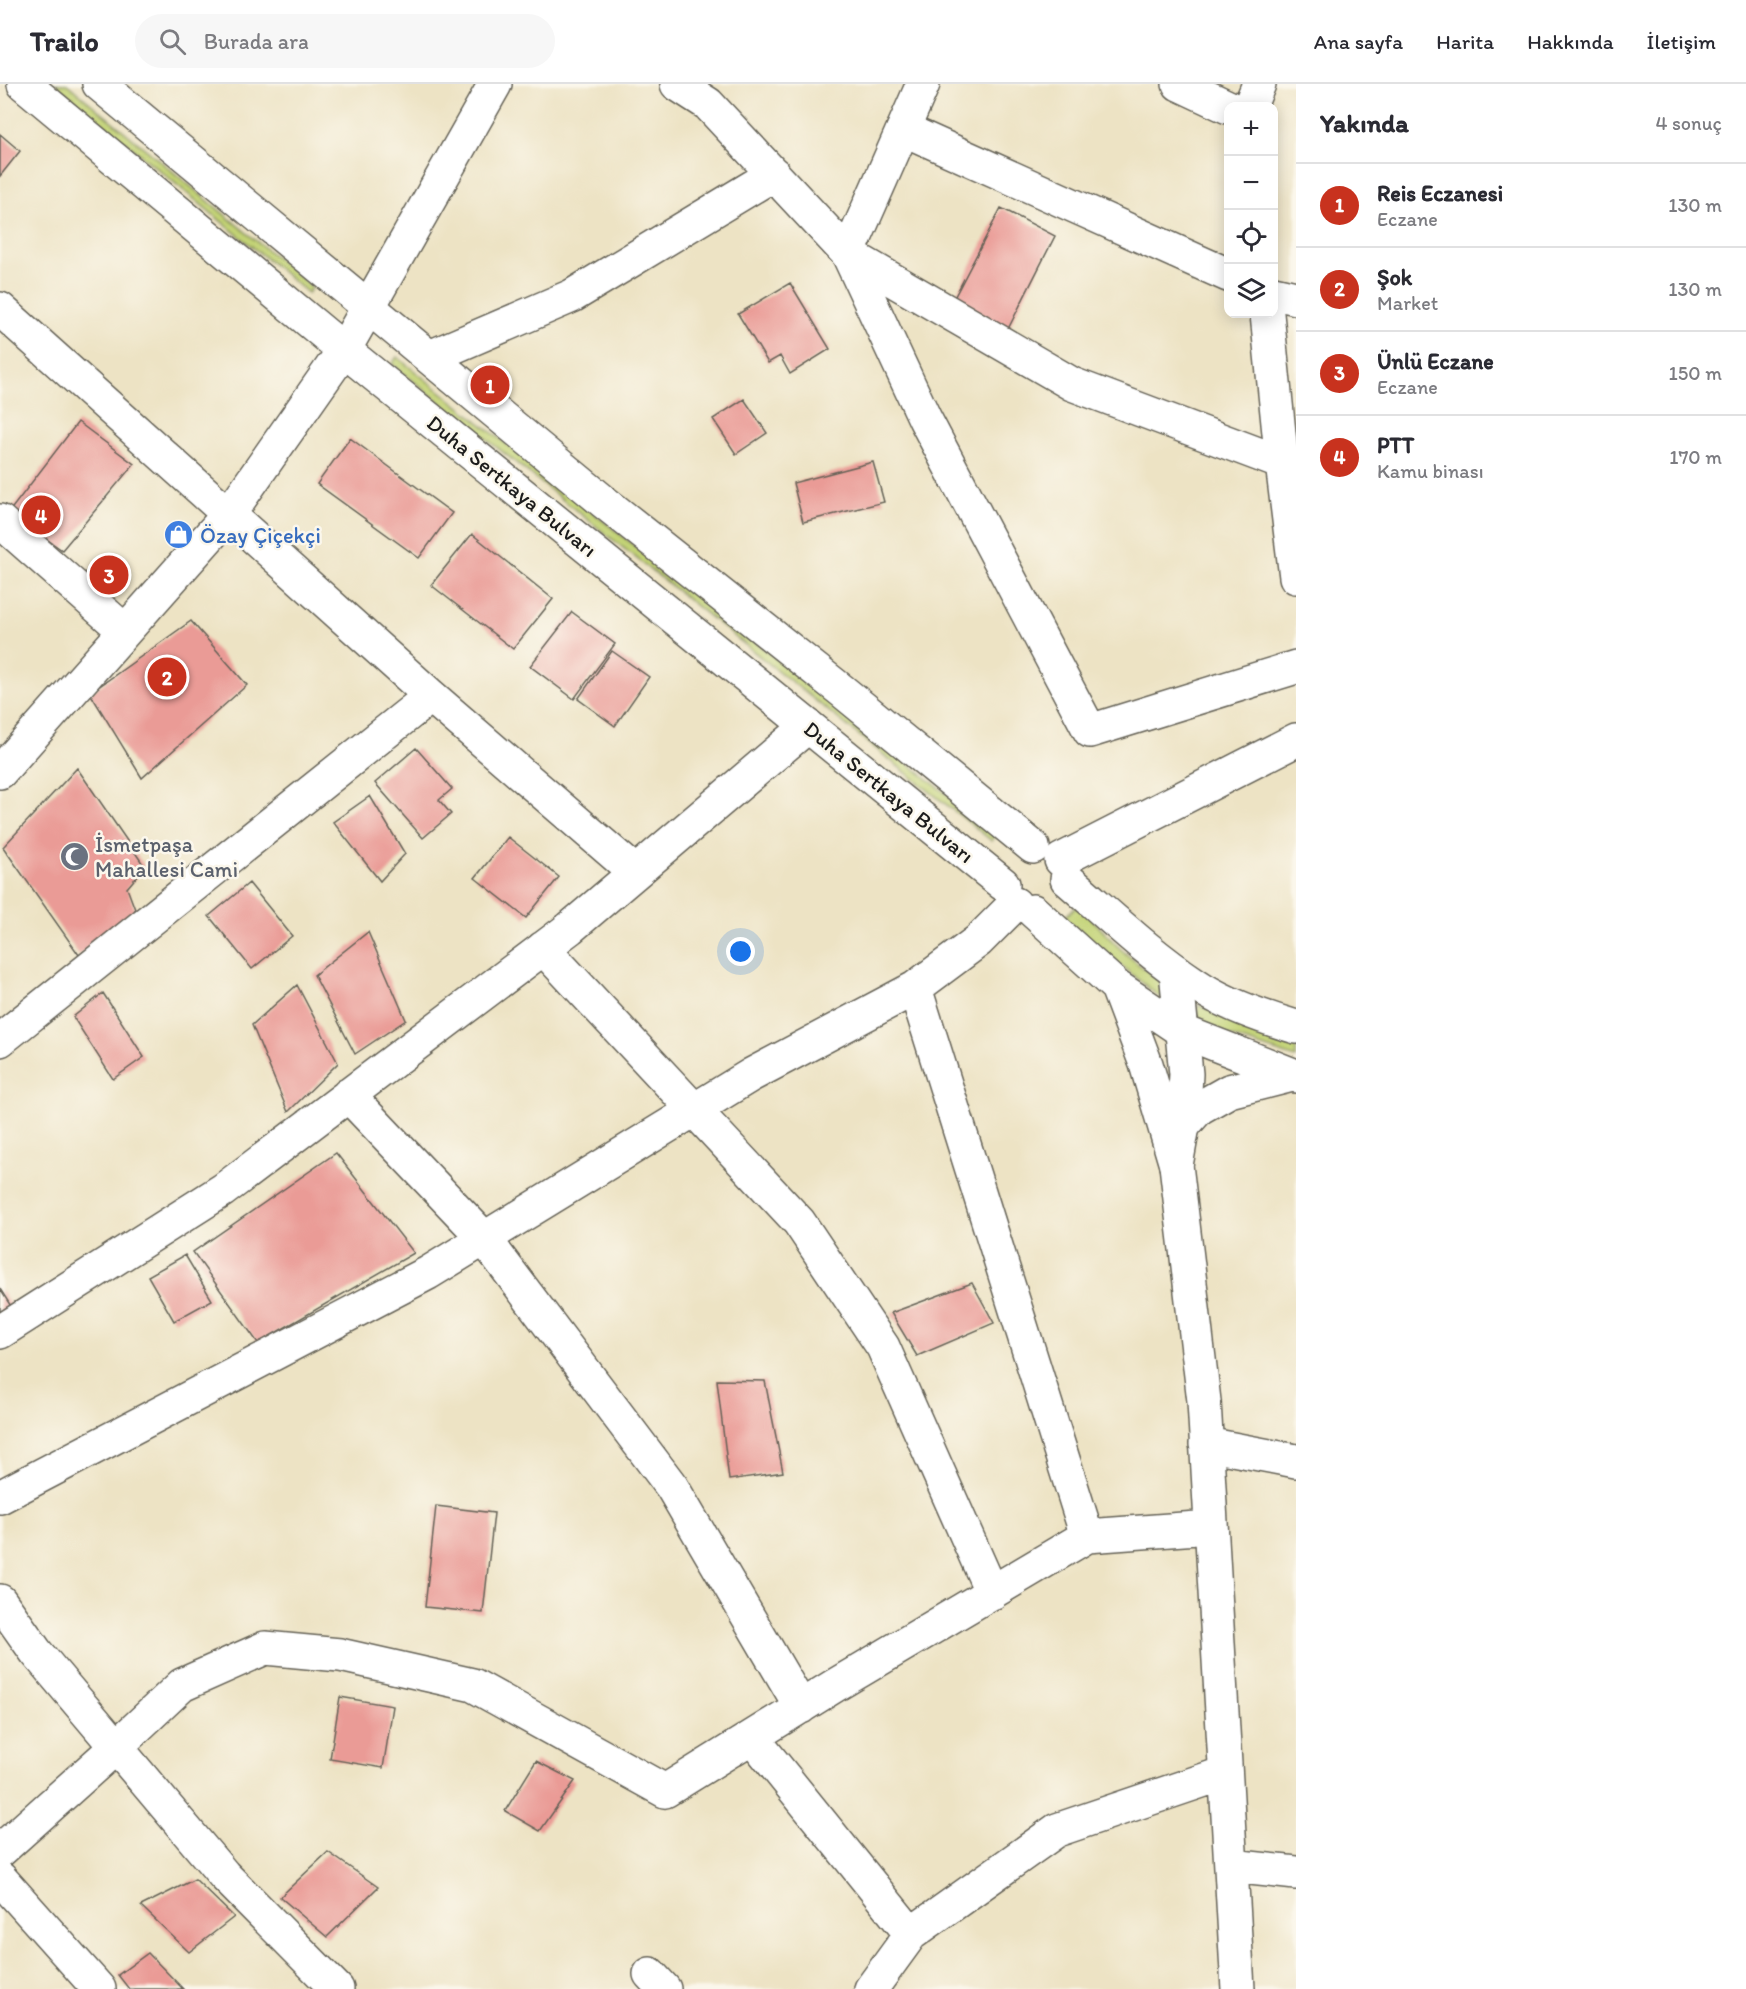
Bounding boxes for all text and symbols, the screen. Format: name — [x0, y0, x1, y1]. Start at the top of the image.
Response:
search box — [135, 14, 555, 68]
text: Trailo — [30, 24, 99, 58]
icon: search — [156, 25, 189, 58]
text: Burada ara — [204, 28, 309, 55]
text: Ana sayfa — [1314, 29, 1403, 54]
text: Harita — [1436, 29, 1494, 54]
text: Hakkında — [1527, 29, 1614, 54]
text: İletişim — [1647, 29, 1716, 54]
map controls — [1224, 102, 1278, 318]
button: + — [1224, 102, 1278, 156]
text: Yakında — [1320, 107, 1409, 139]
text: 4 sonuç — [1655, 111, 1722, 135]
button: − — [1224, 156, 1278, 210]
text: Reis Eczanesi — [1377, 180, 1503, 207]
text: 1 — [1335, 193, 1344, 217]
text: 130 m — [1668, 193, 1722, 217]
text: Eczane — [1377, 207, 1438, 231]
button: locate — [1224, 210, 1278, 264]
button: layers — [1224, 264, 1278, 318]
text: Şok — [1377, 264, 1412, 291]
text: 2 — [1334, 277, 1345, 301]
text: 130 m — [1668, 277, 1722, 301]
text: Market — [1377, 291, 1438, 315]
text: Ünlü Eczane — [1377, 348, 1494, 375]
text: 3 — [1334, 361, 1345, 385]
text: 150 m — [1669, 361, 1722, 385]
pin: 1 — [470, 362, 510, 408]
text: Eczane — [1377, 375, 1438, 399]
street label: Duha Sertkaya Bulvarı — [422, 409, 602, 563]
text: PTT — [1377, 432, 1414, 459]
text: 4 — [1333, 445, 1346, 469]
text: 170 m — [1669, 445, 1722, 469]
text: Kamu binası — [1377, 459, 1484, 483]
pin: 4 — [22, 492, 60, 538]
shop icon: Özay Çiçekçi — [163, 519, 195, 551]
place label: Özay Çiçekçi — [200, 522, 321, 549]
pin: 3 — [90, 552, 128, 598]
pin: 2 — [148, 654, 186, 700]
street label: Duha Sertkaya Bulvarı — [799, 715, 979, 869]
place label: İsmetpaşa Mahallesi Cami — [95, 831, 238, 883]
mosque icon: İsmetpaşa Mahallesi Cami — [58, 841, 90, 873]
your location — [726, 937, 755, 966]

